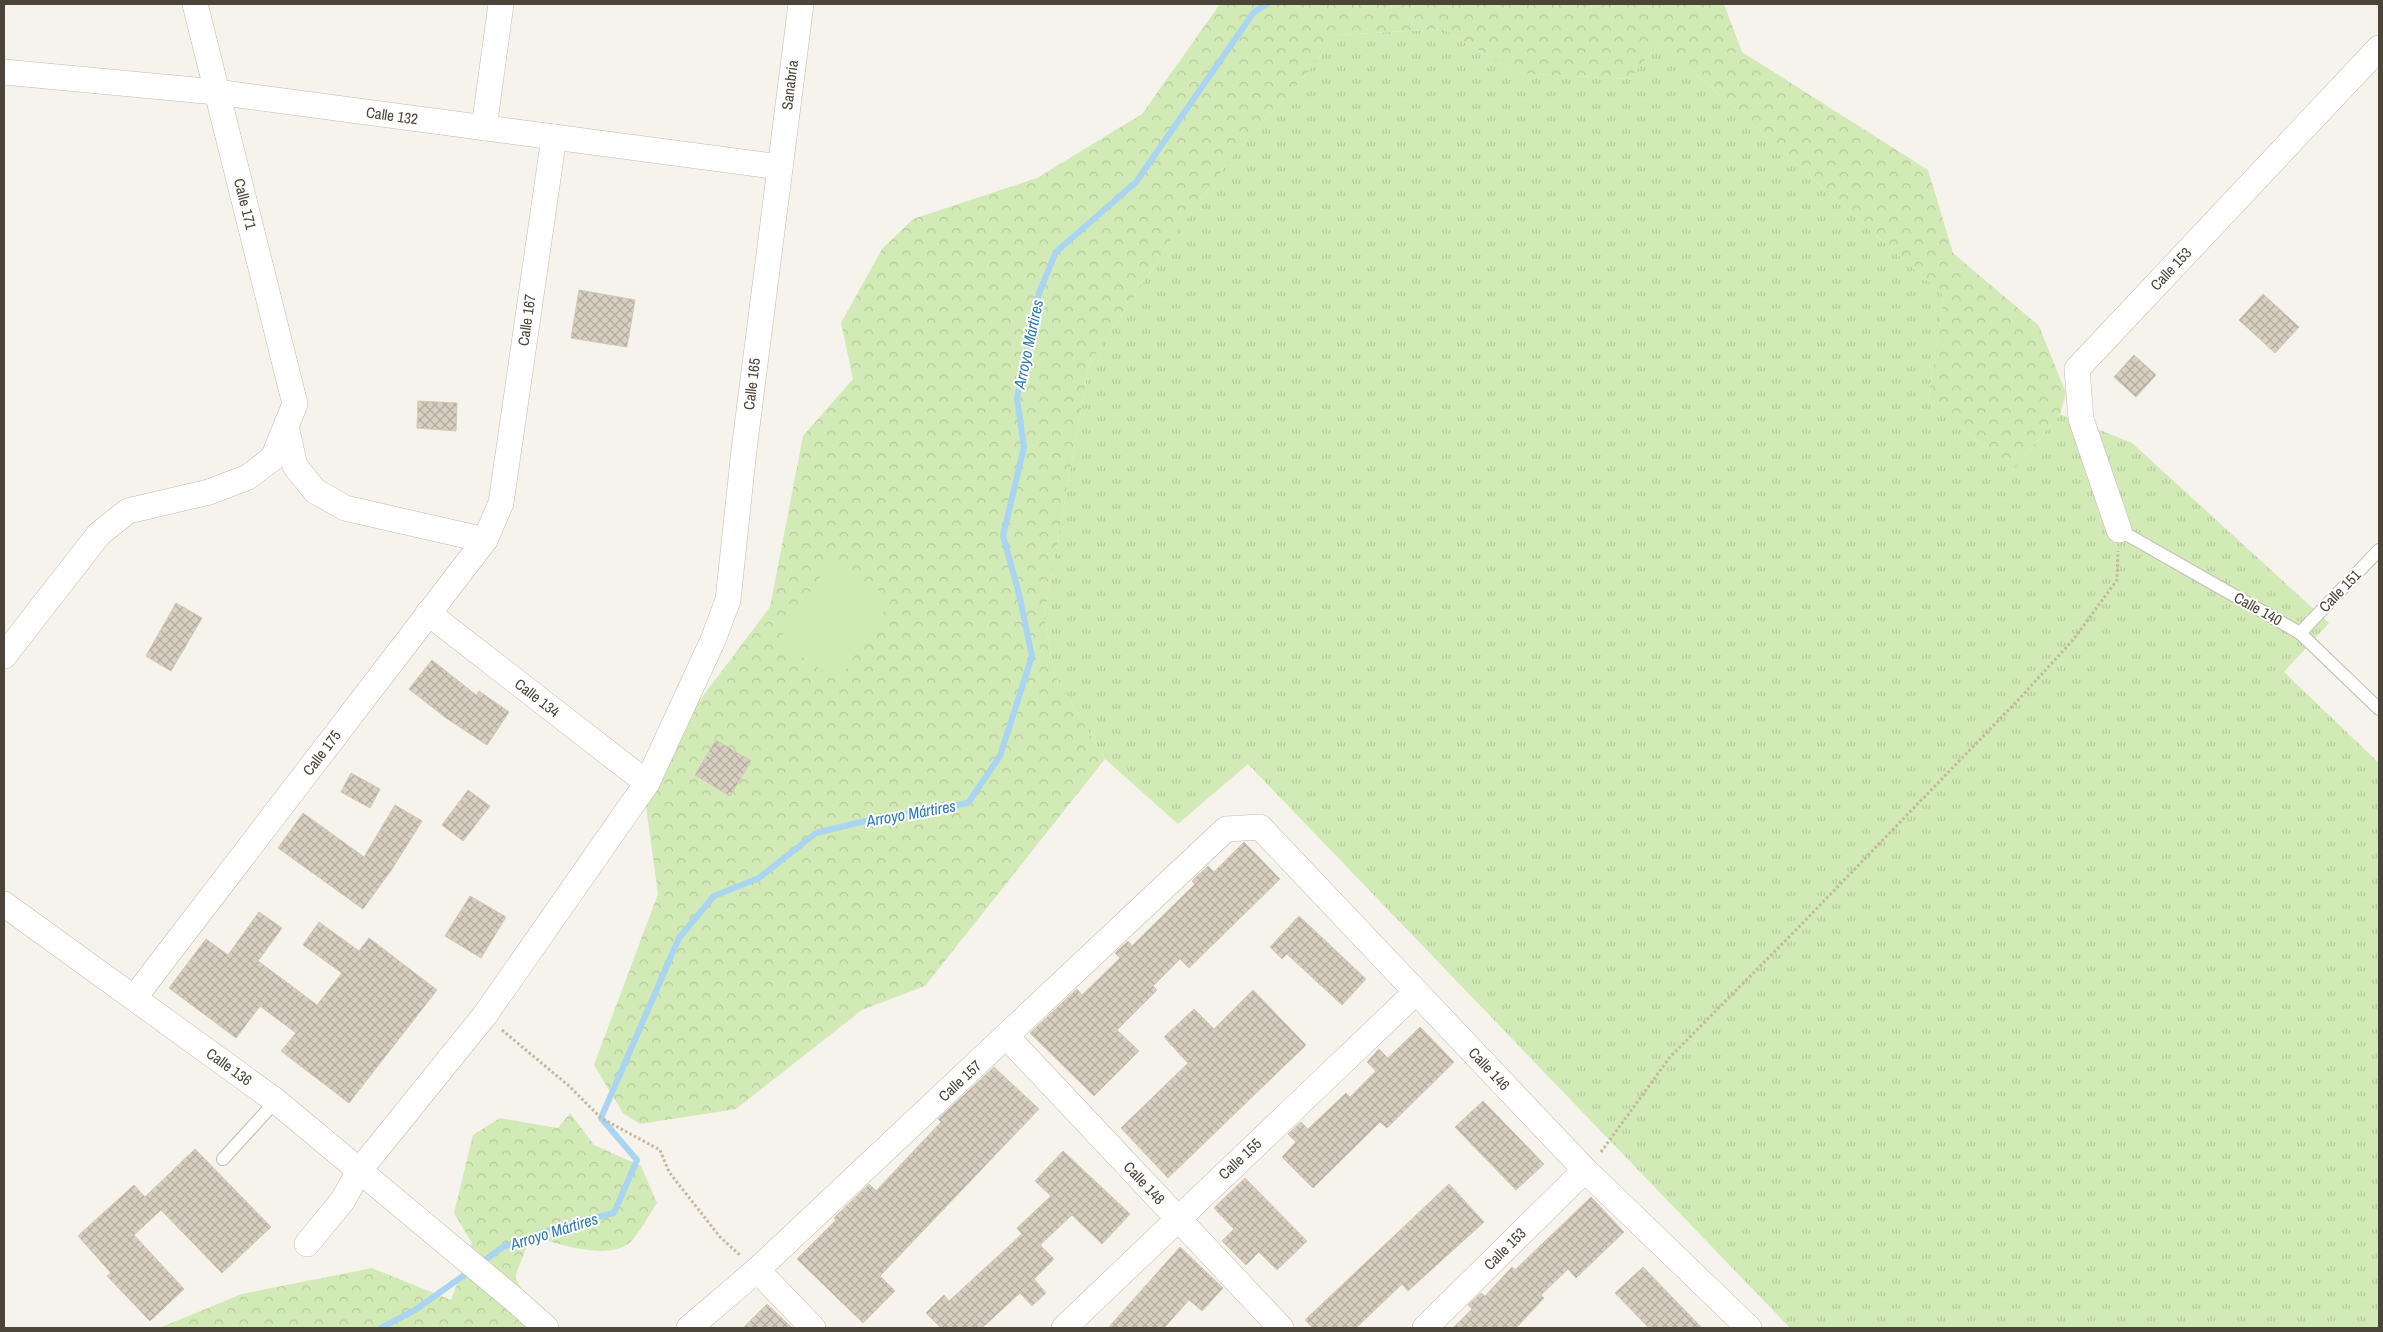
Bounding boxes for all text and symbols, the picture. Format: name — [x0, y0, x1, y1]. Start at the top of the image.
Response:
street label: Sanabria — [776, 59, 803, 111]
street label: Calle 132 — [365, 101, 419, 130]
street label: Calle 171 — [229, 176, 262, 232]
street label: Calle 153 — [2145, 242, 2196, 295]
street label: Calle 167 — [512, 293, 541, 347]
water label: Arroyo Mártires — [1008, 297, 1048, 391]
street label: Calle 165 — [738, 357, 765, 411]
street label: Calle 151 — [2314, 565, 2365, 617]
street label: Calle 140 — [2230, 587, 2286, 630]
street label: Calle 134 — [510, 673, 564, 722]
street label: Calle 175 — [298, 726, 346, 780]
water label: Arroyo Mártires — [864, 794, 958, 832]
street label: Calle 146 — [1464, 1042, 1515, 1095]
street label: Calle 136 — [202, 1043, 257, 1090]
street label: Calle 157 — [933, 1055, 986, 1106]
street label: Calle 155 — [1213, 1133, 1266, 1184]
street label: Calle 148 — [1119, 1156, 1170, 1209]
water label: Arroyo Mártires — [507, 1207, 601, 1255]
street label: Calle 153 — [1479, 1223, 1531, 1274]

